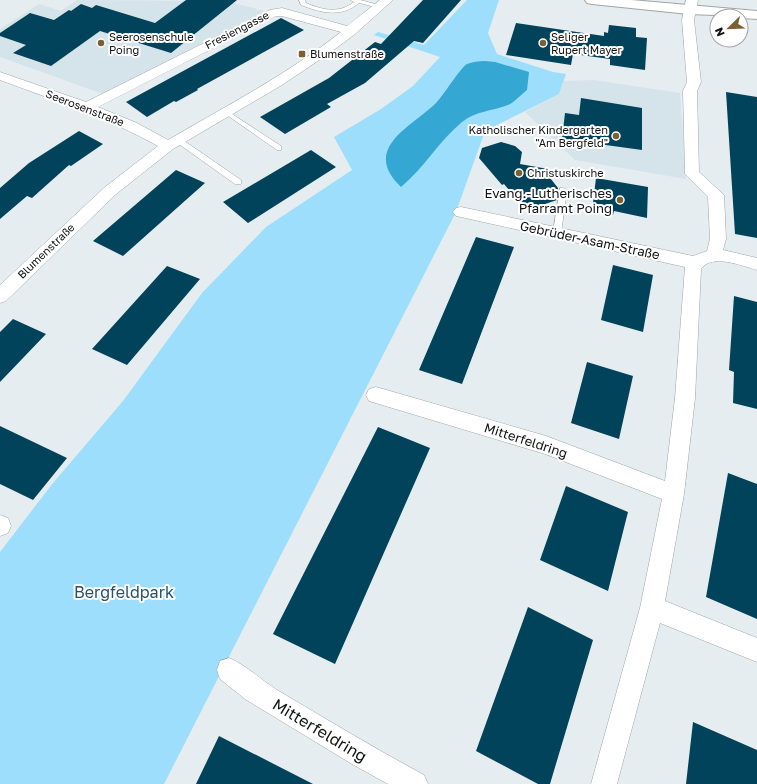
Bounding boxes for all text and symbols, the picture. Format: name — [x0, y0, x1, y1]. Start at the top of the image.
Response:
street label: Fresiengasse — [203, 8, 271, 51]
north arrow — [709, 8, 749, 48]
text: N — [712, 26, 727, 38]
place label: Seerosenschule Poing — [109, 30, 194, 56]
place label: Seliger Rupert Mayer — [551, 30, 622, 56]
marker: Seerosenschule Poing — [96, 38, 106, 48]
marker: Seliger Rupert Mayer — [538, 38, 548, 48]
place label: Blumenstraße — [310, 47, 384, 60]
marker: Blumenstraße — [297, 49, 307, 59]
street label: Seerosenstraße — [44, 87, 126, 128]
place label: Katholischer Kindergarten "Am Bergfeld" — [469, 123, 608, 149]
marker: Katholischer Kindergarten "Am Bergfeld" — [611, 131, 621, 141]
place label: Christuskirche — [527, 166, 604, 179]
marker: Christuskirche — [514, 168, 524, 178]
place label: Evang.-Lutherisches Pfarramt Poing — [484, 185, 612, 216]
marker: Evang.-Lutherisches Pfarramt Poing — [615, 195, 625, 205]
street label: Gebrüder-Asam-Straße — [519, 217, 661, 263]
street label: Blumenstraße — [15, 220, 77, 281]
street label: Mitterfeldring — [482, 419, 570, 461]
park label: Bergfeldpark — [74, 582, 174, 602]
street label: Mitterfeldring — [269, 694, 371, 766]

